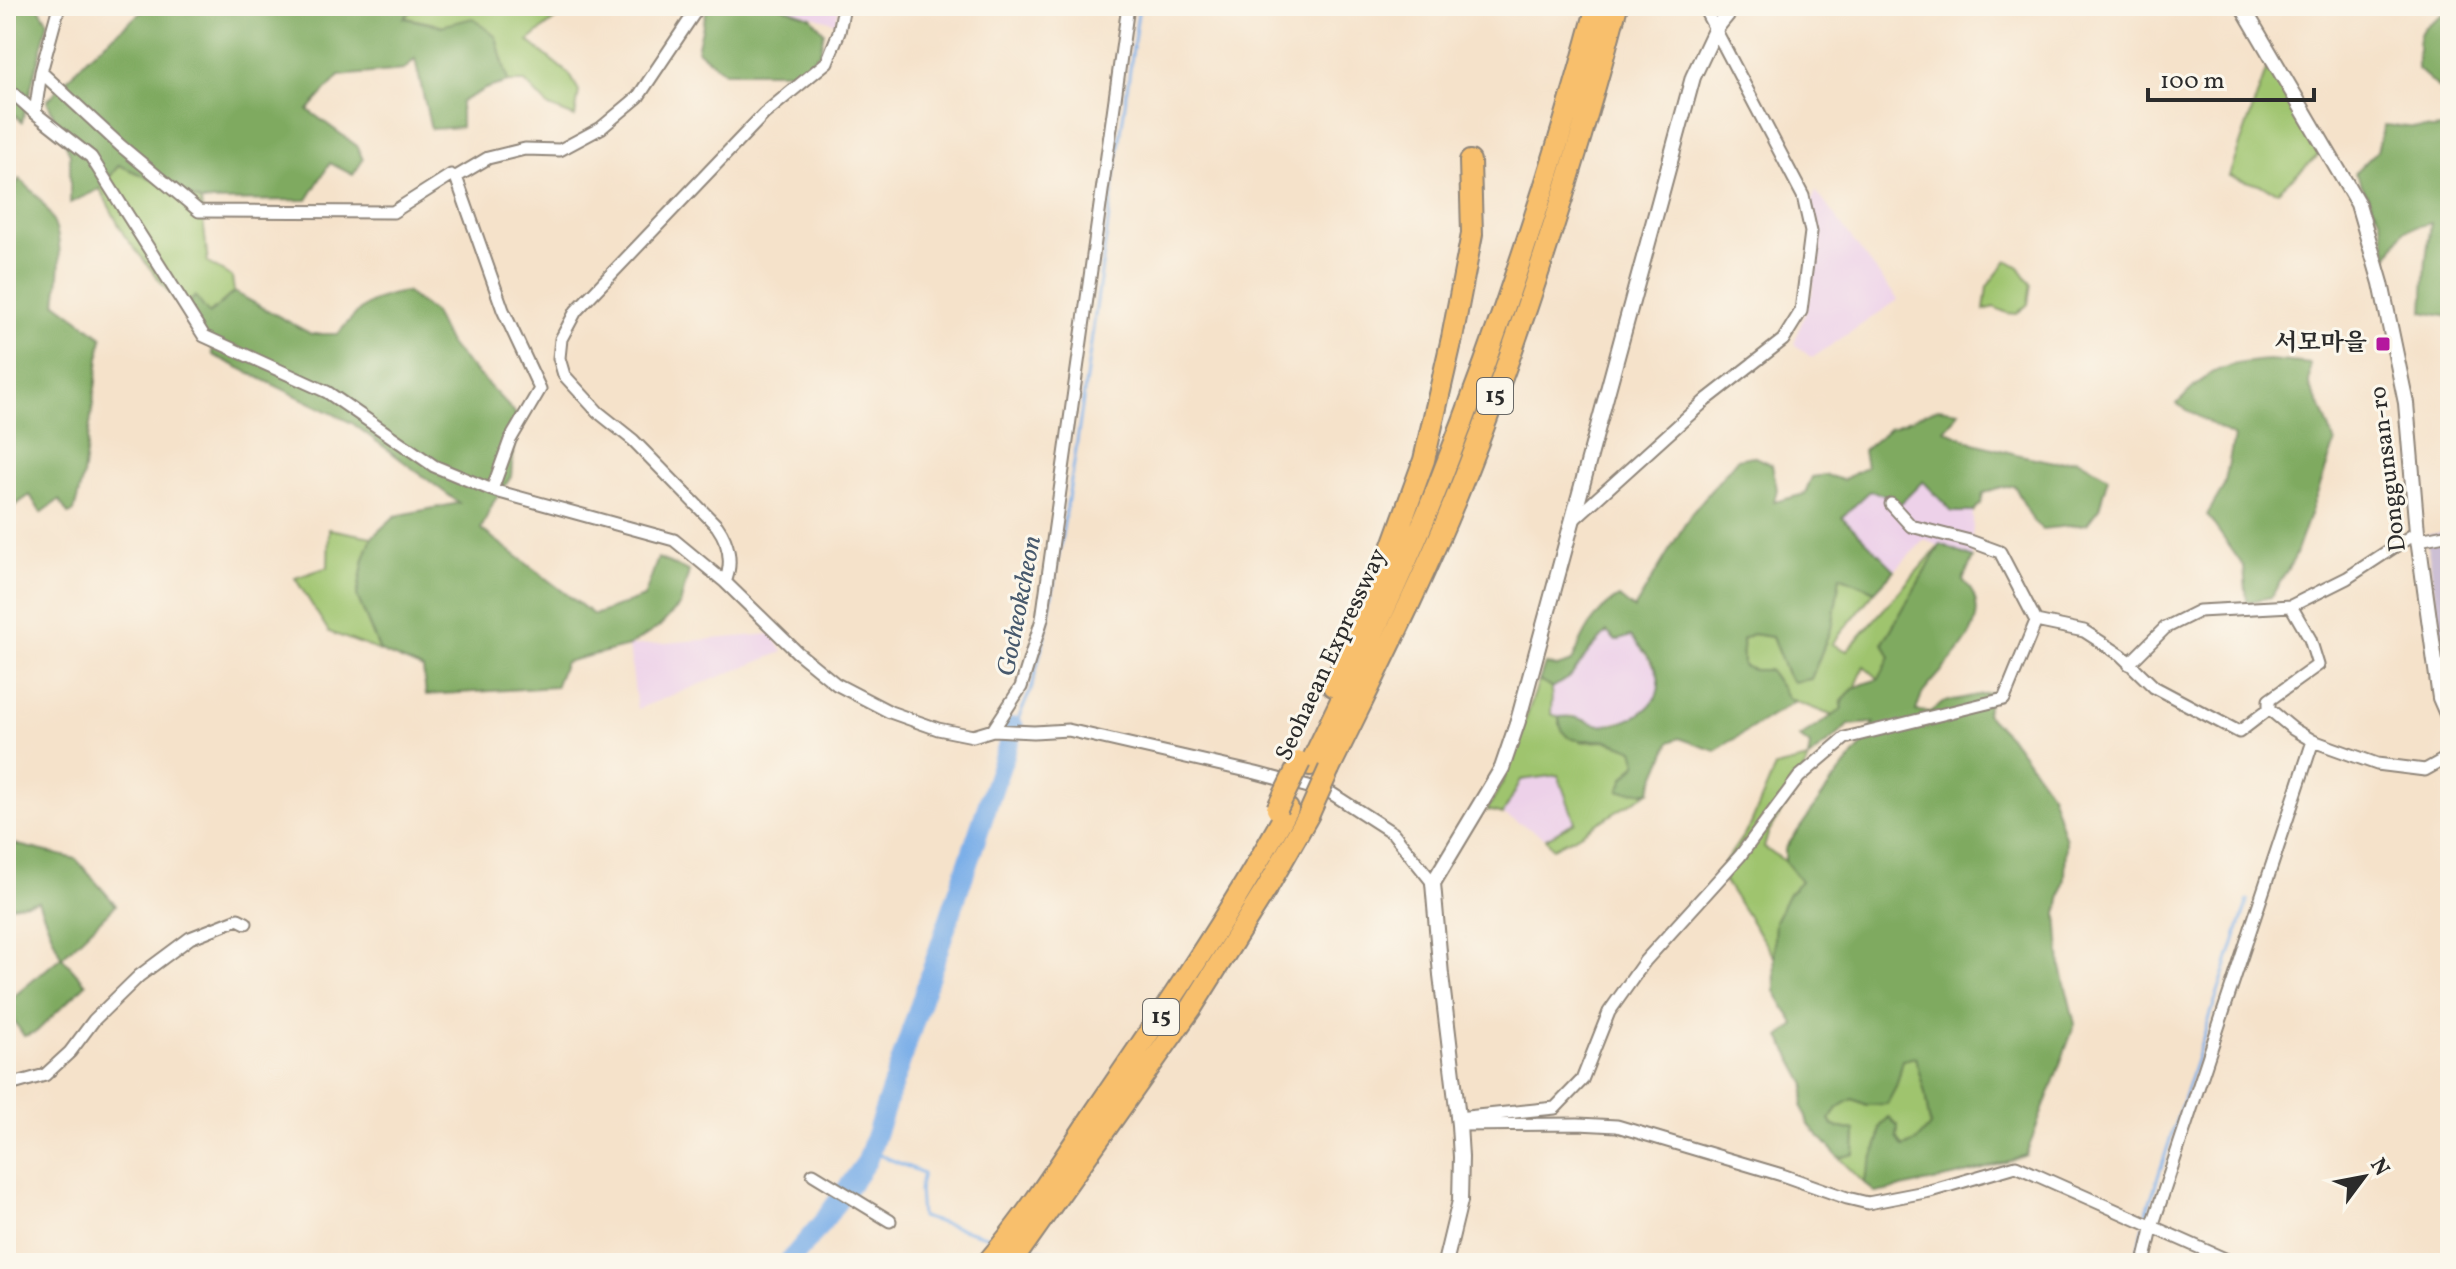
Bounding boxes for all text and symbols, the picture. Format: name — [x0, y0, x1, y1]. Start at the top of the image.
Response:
scale bar — [2148, 52, 2314, 102]
text: 100 m — [2160, 65, 2225, 99]
place label: 서모마을 — [2274, 327, 2367, 361]
marker: 서모마을 — [2374, 335, 2392, 353]
road number: 15 — [1477, 378, 1513, 414]
street label: Donggunsan-ro — [2362, 384, 2416, 554]
water label: Gocheokcheon — [989, 533, 1051, 679]
street label: Seohaean Expressway — [1268, 543, 1396, 767]
road number: 15 — [1143, 999, 1179, 1035]
north arrow — [2324, 1137, 2404, 1217]
text: N — [2361, 1153, 2396, 1183]

